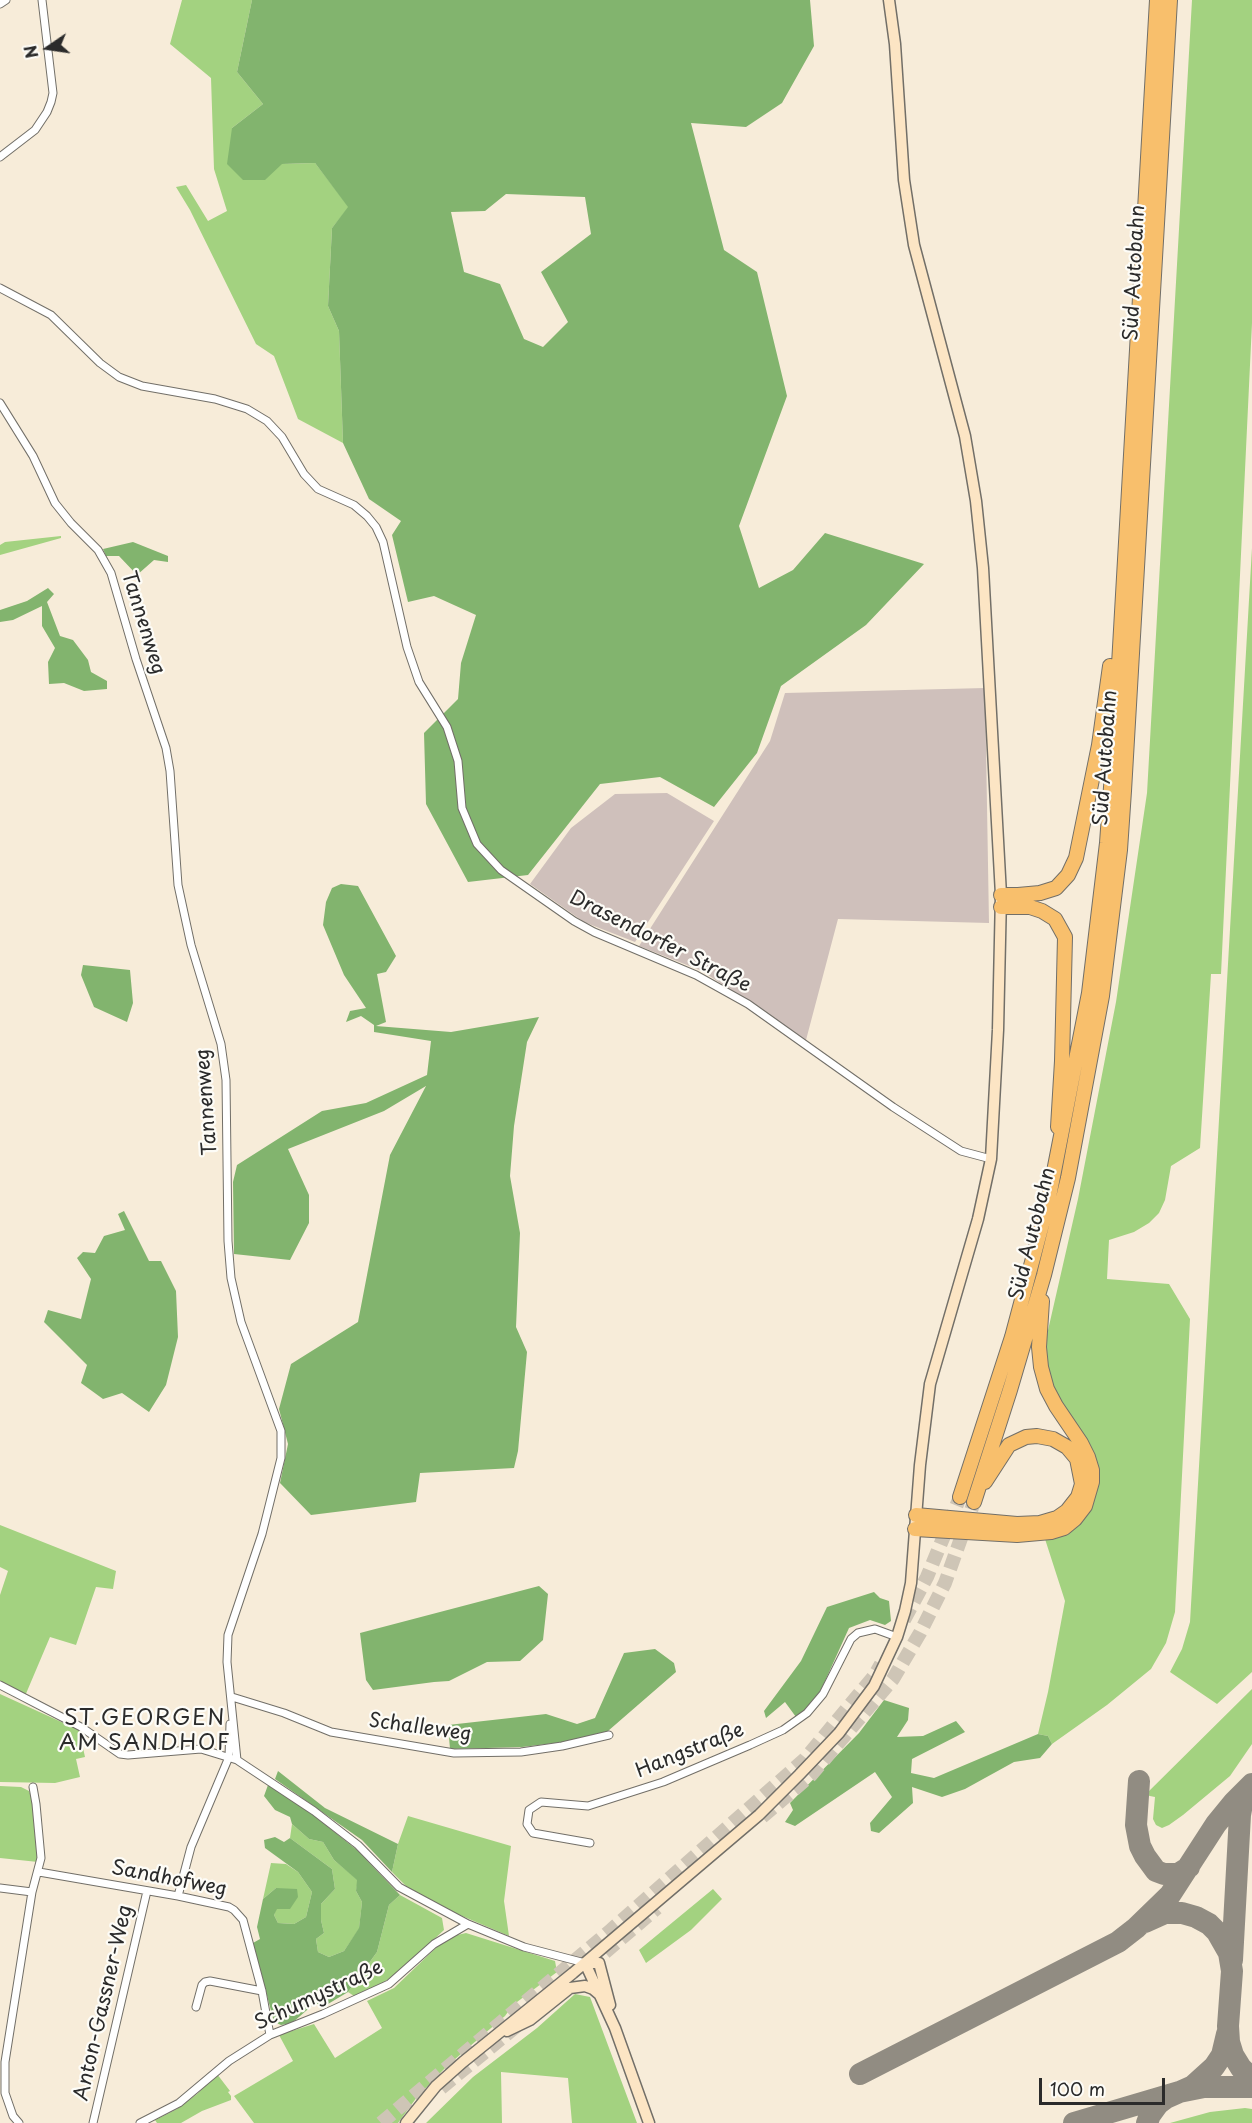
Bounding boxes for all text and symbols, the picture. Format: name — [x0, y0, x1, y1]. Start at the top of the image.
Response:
north arrow — [18, 18, 78, 78]
text: N — [17, 43, 44, 61]
street label: Süd Autobahn — [1119, 204, 1151, 342]
street label: Tannenweg — [116, 568, 170, 678]
street label: Süd Autobahn — [1089, 689, 1123, 827]
street label: Drasendorfer Straße — [565, 886, 755, 998]
street label: Tannenweg — [191, 1048, 223, 1156]
street label: Süd Autobahn — [1005, 1165, 1061, 1303]
district label: ST.GEORGEN AM SANDHOF — [58, 1706, 232, 1758]
street label: Schalleweg — [367, 1709, 473, 1747]
street label: Hangstraße — [632, 1718, 748, 1784]
street label: Sandhofweg — [109, 1856, 229, 1902]
street label: Anton-Gassner-Weg — [70, 1903, 138, 2103]
street label: Schumystraße — [251, 1956, 387, 2036]
scale bar — [1042, 2066, 1168, 2104]
text: 100 m — [1050, 2075, 1105, 2102]

